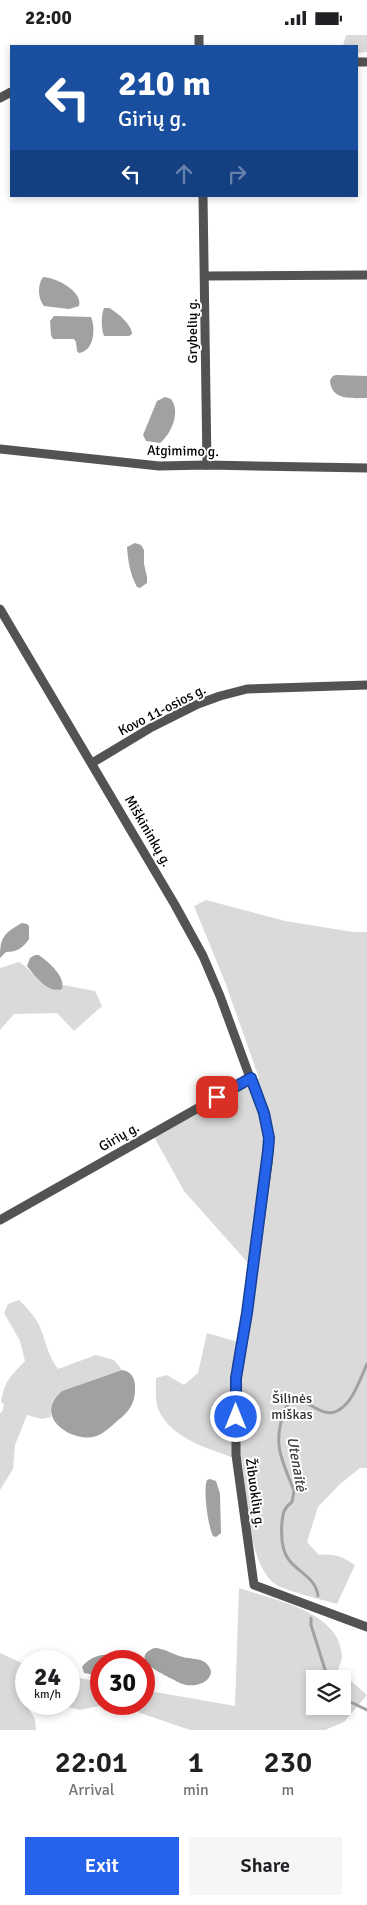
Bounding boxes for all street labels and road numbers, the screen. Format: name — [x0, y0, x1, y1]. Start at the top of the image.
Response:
street label: Grybelių g. — [184, 298, 201, 364]
street label: Atgimimo g. — [147, 442, 219, 460]
street label: Kovo 11-osios g. — [115, 681, 209, 739]
street label: Miškininkų g. — [121, 792, 175, 870]
street label: Girių g. — [96, 1119, 142, 1155]
street label: Žibuoklių g. — [242, 1457, 268, 1529]

